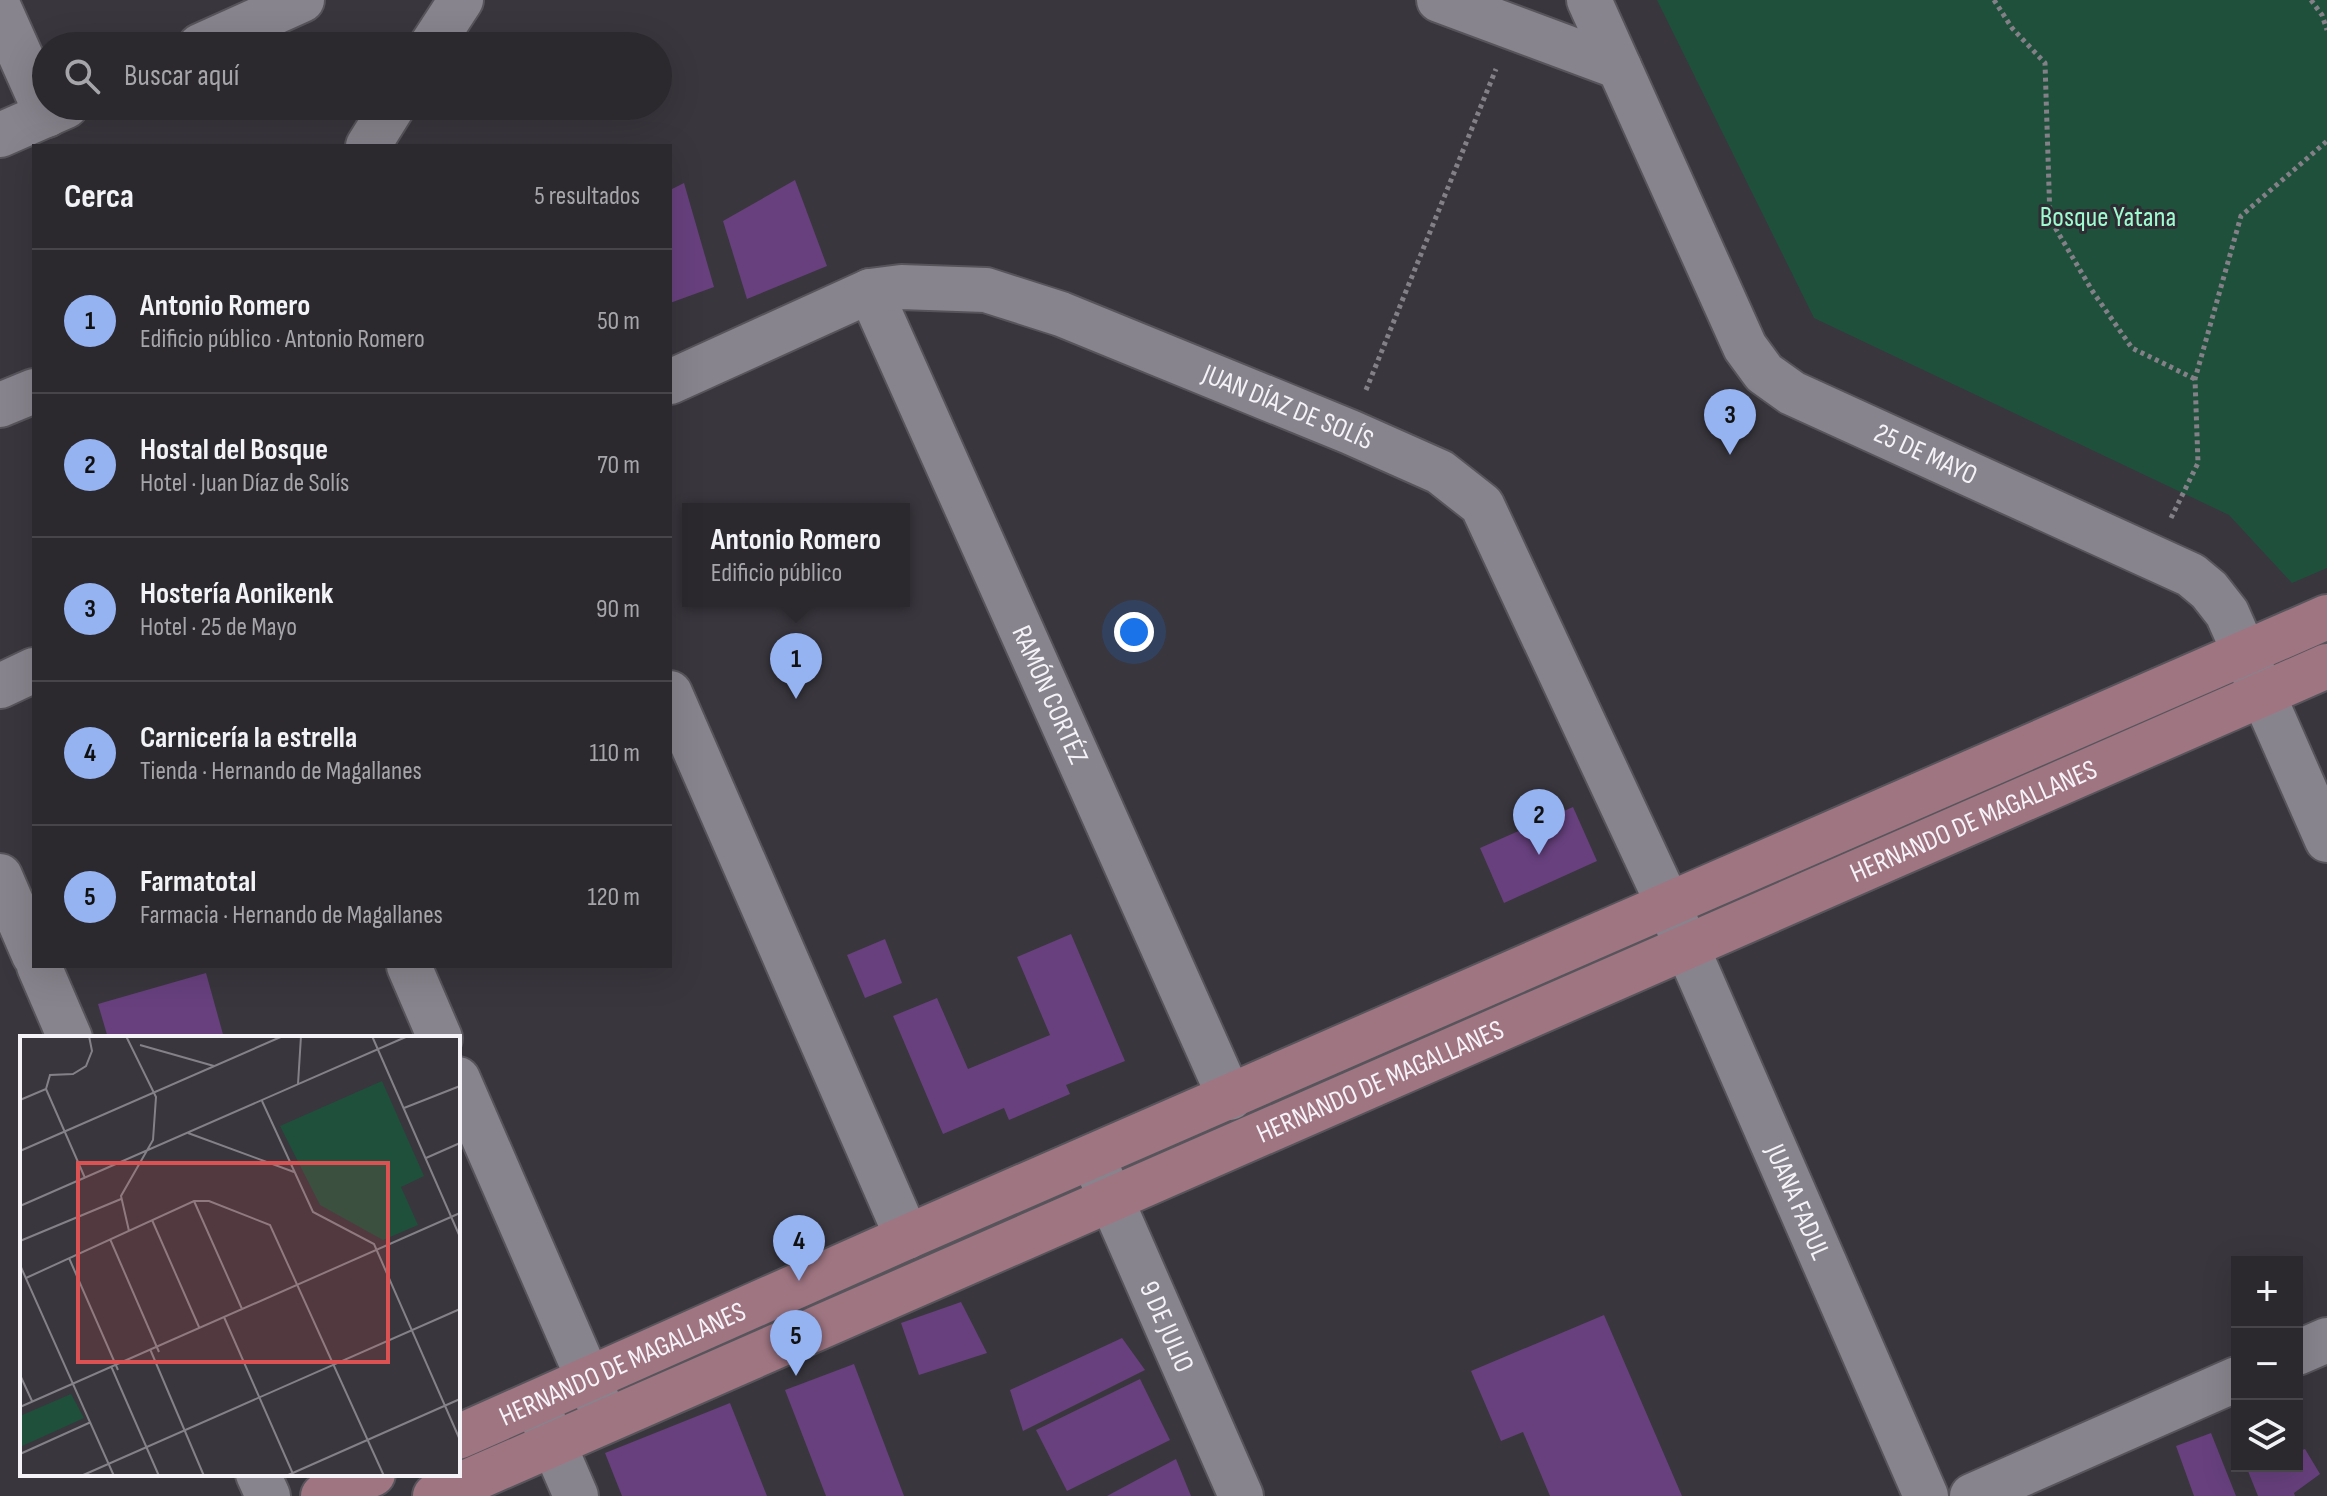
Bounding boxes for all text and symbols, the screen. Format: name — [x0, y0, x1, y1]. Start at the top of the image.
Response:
search box — [32, 32, 672, 120]
icon: search — [60, 54, 104, 98]
text: Buscar aquí — [124, 58, 239, 94]
text: Cerca — [64, 176, 134, 217]
text: 5 resultados — [534, 181, 640, 212]
park label: Bosque Yatana — [2040, 201, 2176, 234]
text: Antonio Romero — [140, 288, 310, 324]
text: 1 — [85, 306, 95, 337]
text: 50 m — [597, 306, 640, 337]
text: Edificio público · Antonio Romero — [140, 324, 425, 355]
street label: JUAN DÍAZ DE SOLÍS — [1197, 357, 1378, 457]
pin: 3 — [1704, 389, 1756, 455]
street label: 25 DE MAYO — [1869, 416, 1982, 492]
text: Hostal del Bosque — [140, 432, 328, 468]
text: 2 — [84, 450, 96, 481]
text: 70 m — [597, 450, 640, 481]
text: Hotel · Juan Díaz de Solís — [140, 468, 349, 499]
popup — [682, 503, 910, 607]
text: Antonio Romero — [711, 522, 881, 558]
text: Edificio público — [711, 558, 842, 589]
text: Hostería Aonikenk — [140, 576, 333, 612]
text: 3 — [84, 594, 96, 625]
text: 90 m — [596, 594, 640, 625]
text: Hotel · 25 de Mayo — [140, 612, 297, 643]
your location — [1114, 612, 1154, 652]
street label: RAMÓN CORTÉZ — [1005, 620, 1095, 769]
pin: 1 — [770, 633, 822, 699]
text: Carnicería la estrella — [140, 720, 357, 756]
text: 4 — [84, 738, 96, 769]
text: 110 m — [589, 738, 640, 769]
street label: HERNANDO DE MAGALLANES — [1845, 752, 2102, 890]
text: Tienda · Hernando de Magallanes — [140, 756, 422, 787]
pin: 2 — [1513, 789, 1565, 855]
text: Farmatotal — [140, 864, 256, 900]
text: 5 — [84, 882, 96, 913]
text: 120 m — [587, 882, 640, 913]
text: Farmacia · Hernando de Magallanes — [140, 900, 443, 931]
street label: HERNANDO DE MAGALLANES — [1251, 1013, 1509, 1150]
inset map — [20, 1036, 460, 1476]
street label: JUANA FADUL — [1758, 1138, 1837, 1265]
pin: 4 — [773, 1215, 825, 1281]
map controls — [2231, 1256, 2303, 1472]
button: + — [2231, 1256, 2303, 1328]
street label: 9 DE JULIO — [1132, 1276, 1201, 1377]
street label: HERNANDO DE MAGALLANES — [494, 1295, 751, 1433]
pin: 5 — [770, 1310, 822, 1376]
button: − — [2231, 1328, 2303, 1400]
button: layers — [2231, 1400, 2303, 1472]

